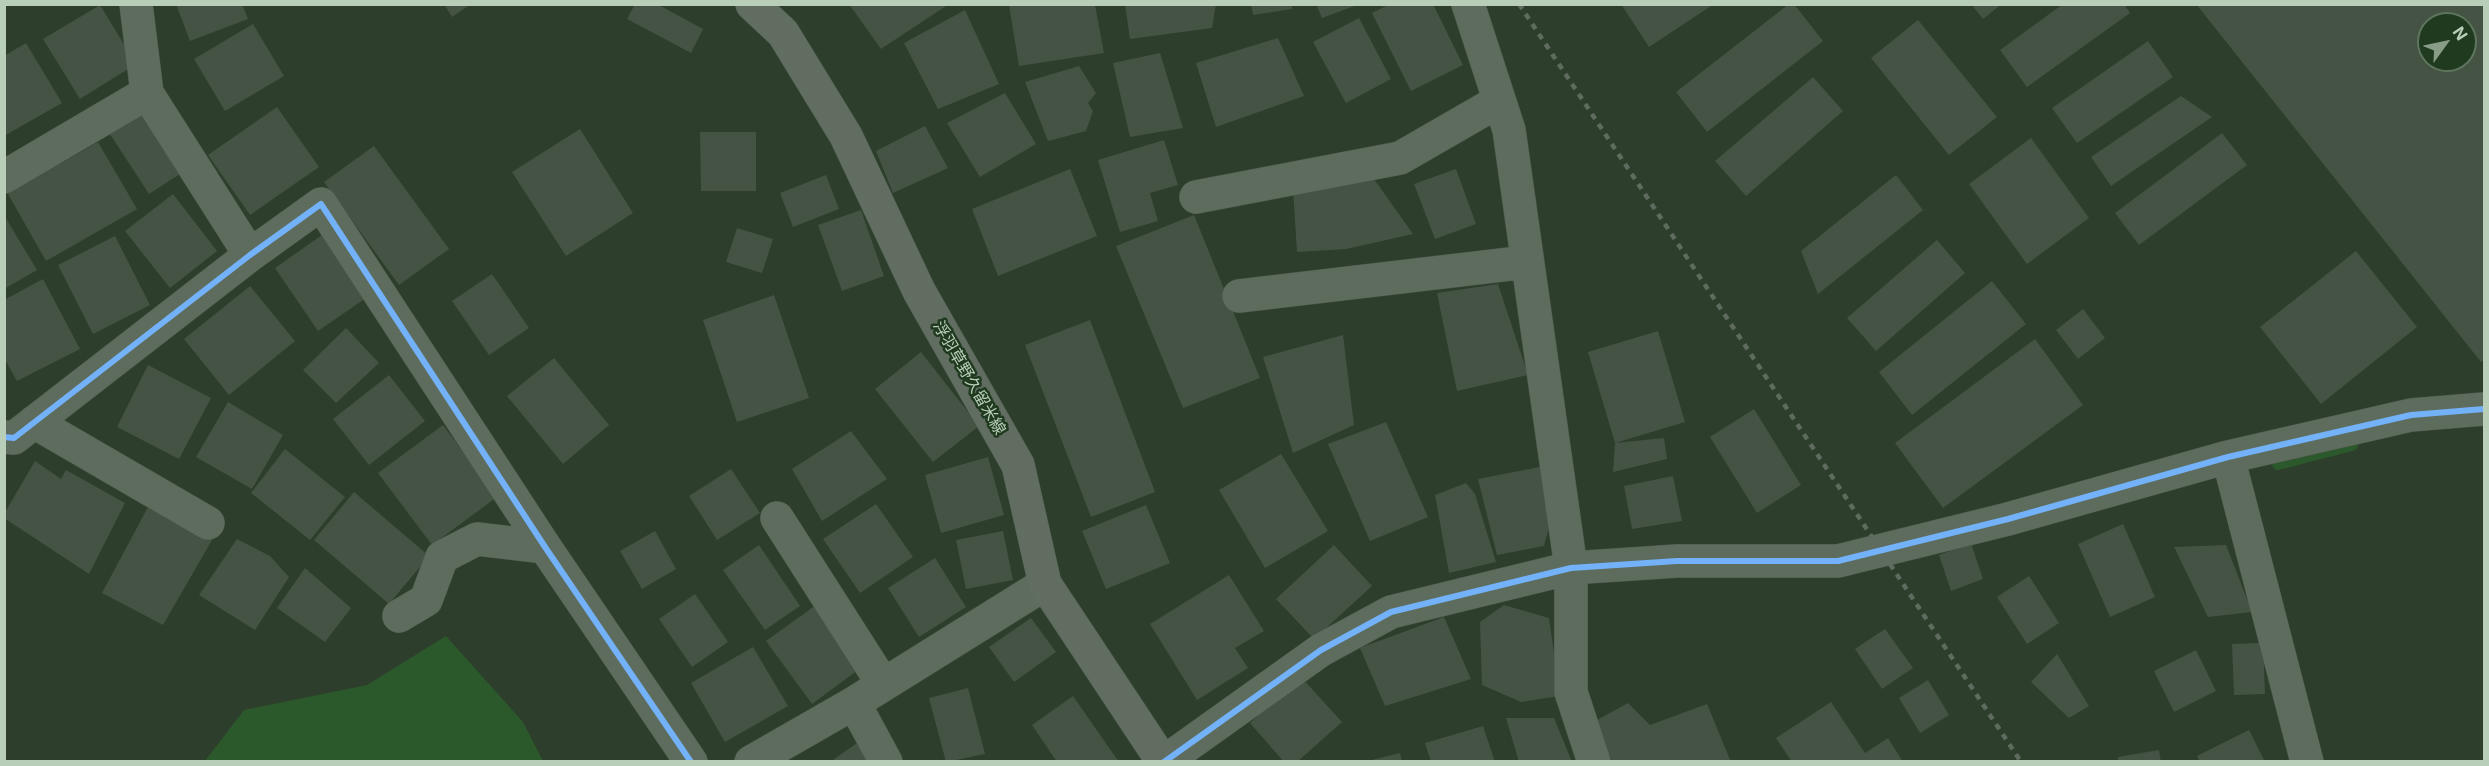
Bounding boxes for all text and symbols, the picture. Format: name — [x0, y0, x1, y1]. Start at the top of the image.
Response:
north arrow — [2417, 12, 2477, 72]
text: N — [2449, 23, 2472, 44]
street label: 浮羽草野久留米線 — [929, 318, 1009, 438]

